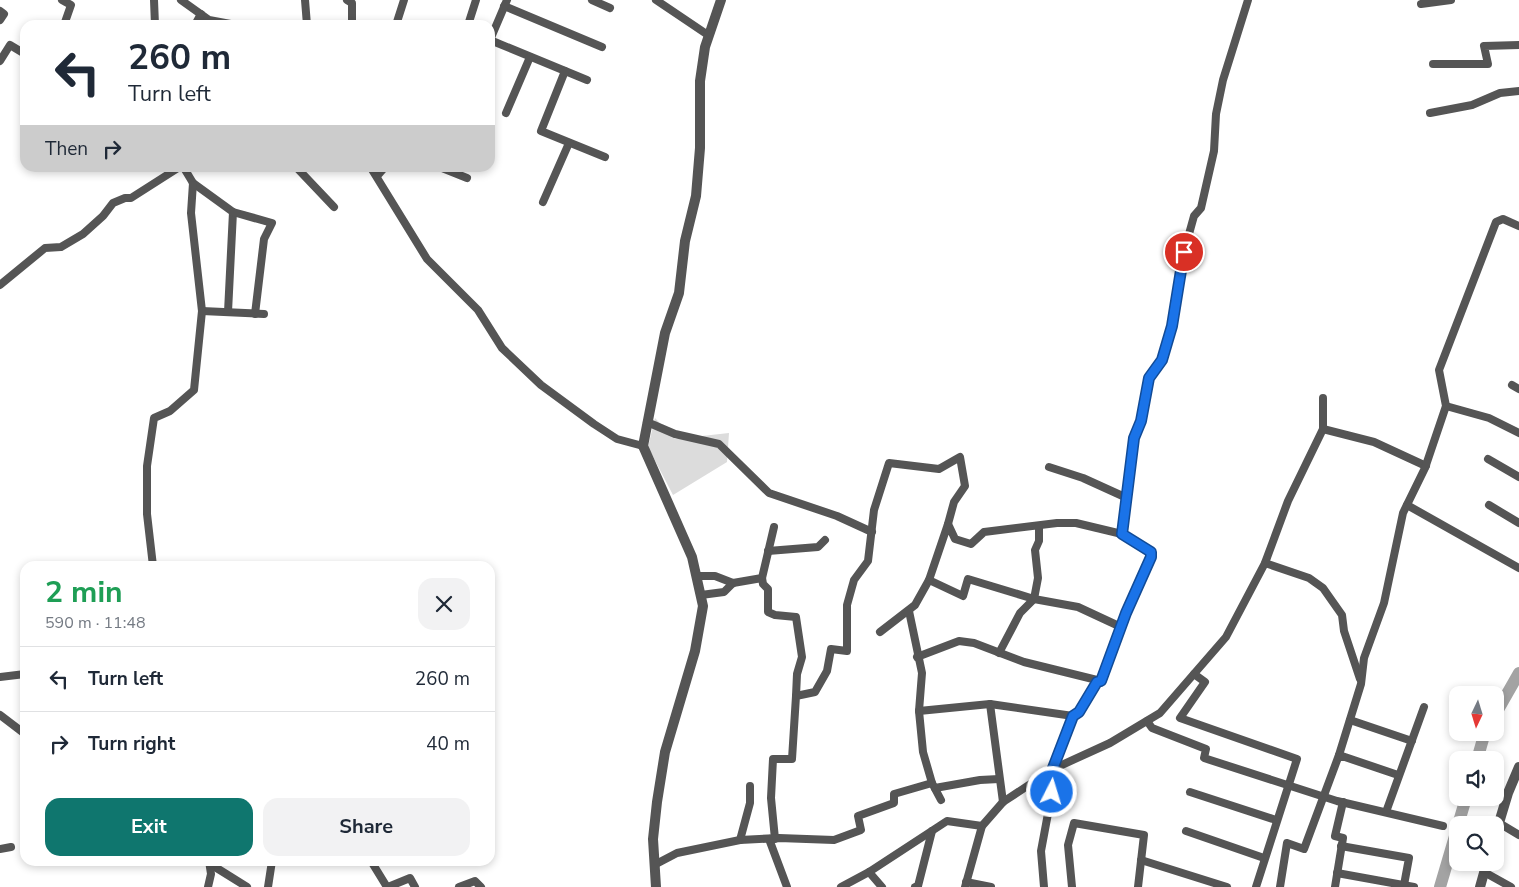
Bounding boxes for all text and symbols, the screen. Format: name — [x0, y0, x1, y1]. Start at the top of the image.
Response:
text: 260 m — [128, 34, 231, 81]
icon: left — [45, 40, 110, 105]
text: Turn left — [128, 79, 211, 109]
icon: right — [98, 135, 126, 163]
text: Then — [45, 136, 88, 162]
pin — [1163, 231, 1205, 273]
icon: arrive — [1170, 238, 1198, 266]
text: 2 min — [45, 572, 123, 613]
button: close — [418, 578, 470, 630]
text: 590 m · 11:48 — [45, 612, 146, 634]
icon: left — [45, 665, 73, 693]
text: Turn left — [88, 666, 163, 692]
text: 260 m — [415, 666, 470, 692]
north arrow — [1449, 686, 1504, 741]
map controls — [1449, 686, 1504, 871]
icon: right — [45, 730, 73, 758]
text: Turn right — [88, 731, 175, 757]
text: 40 m — [426, 731, 470, 757]
button: sound — [1449, 751, 1504, 806]
position arrow — [1025, 765, 1077, 817]
button: Exit — [45, 798, 253, 856]
button: Share — [263, 798, 470, 856]
button: search — [1449, 816, 1504, 871]

